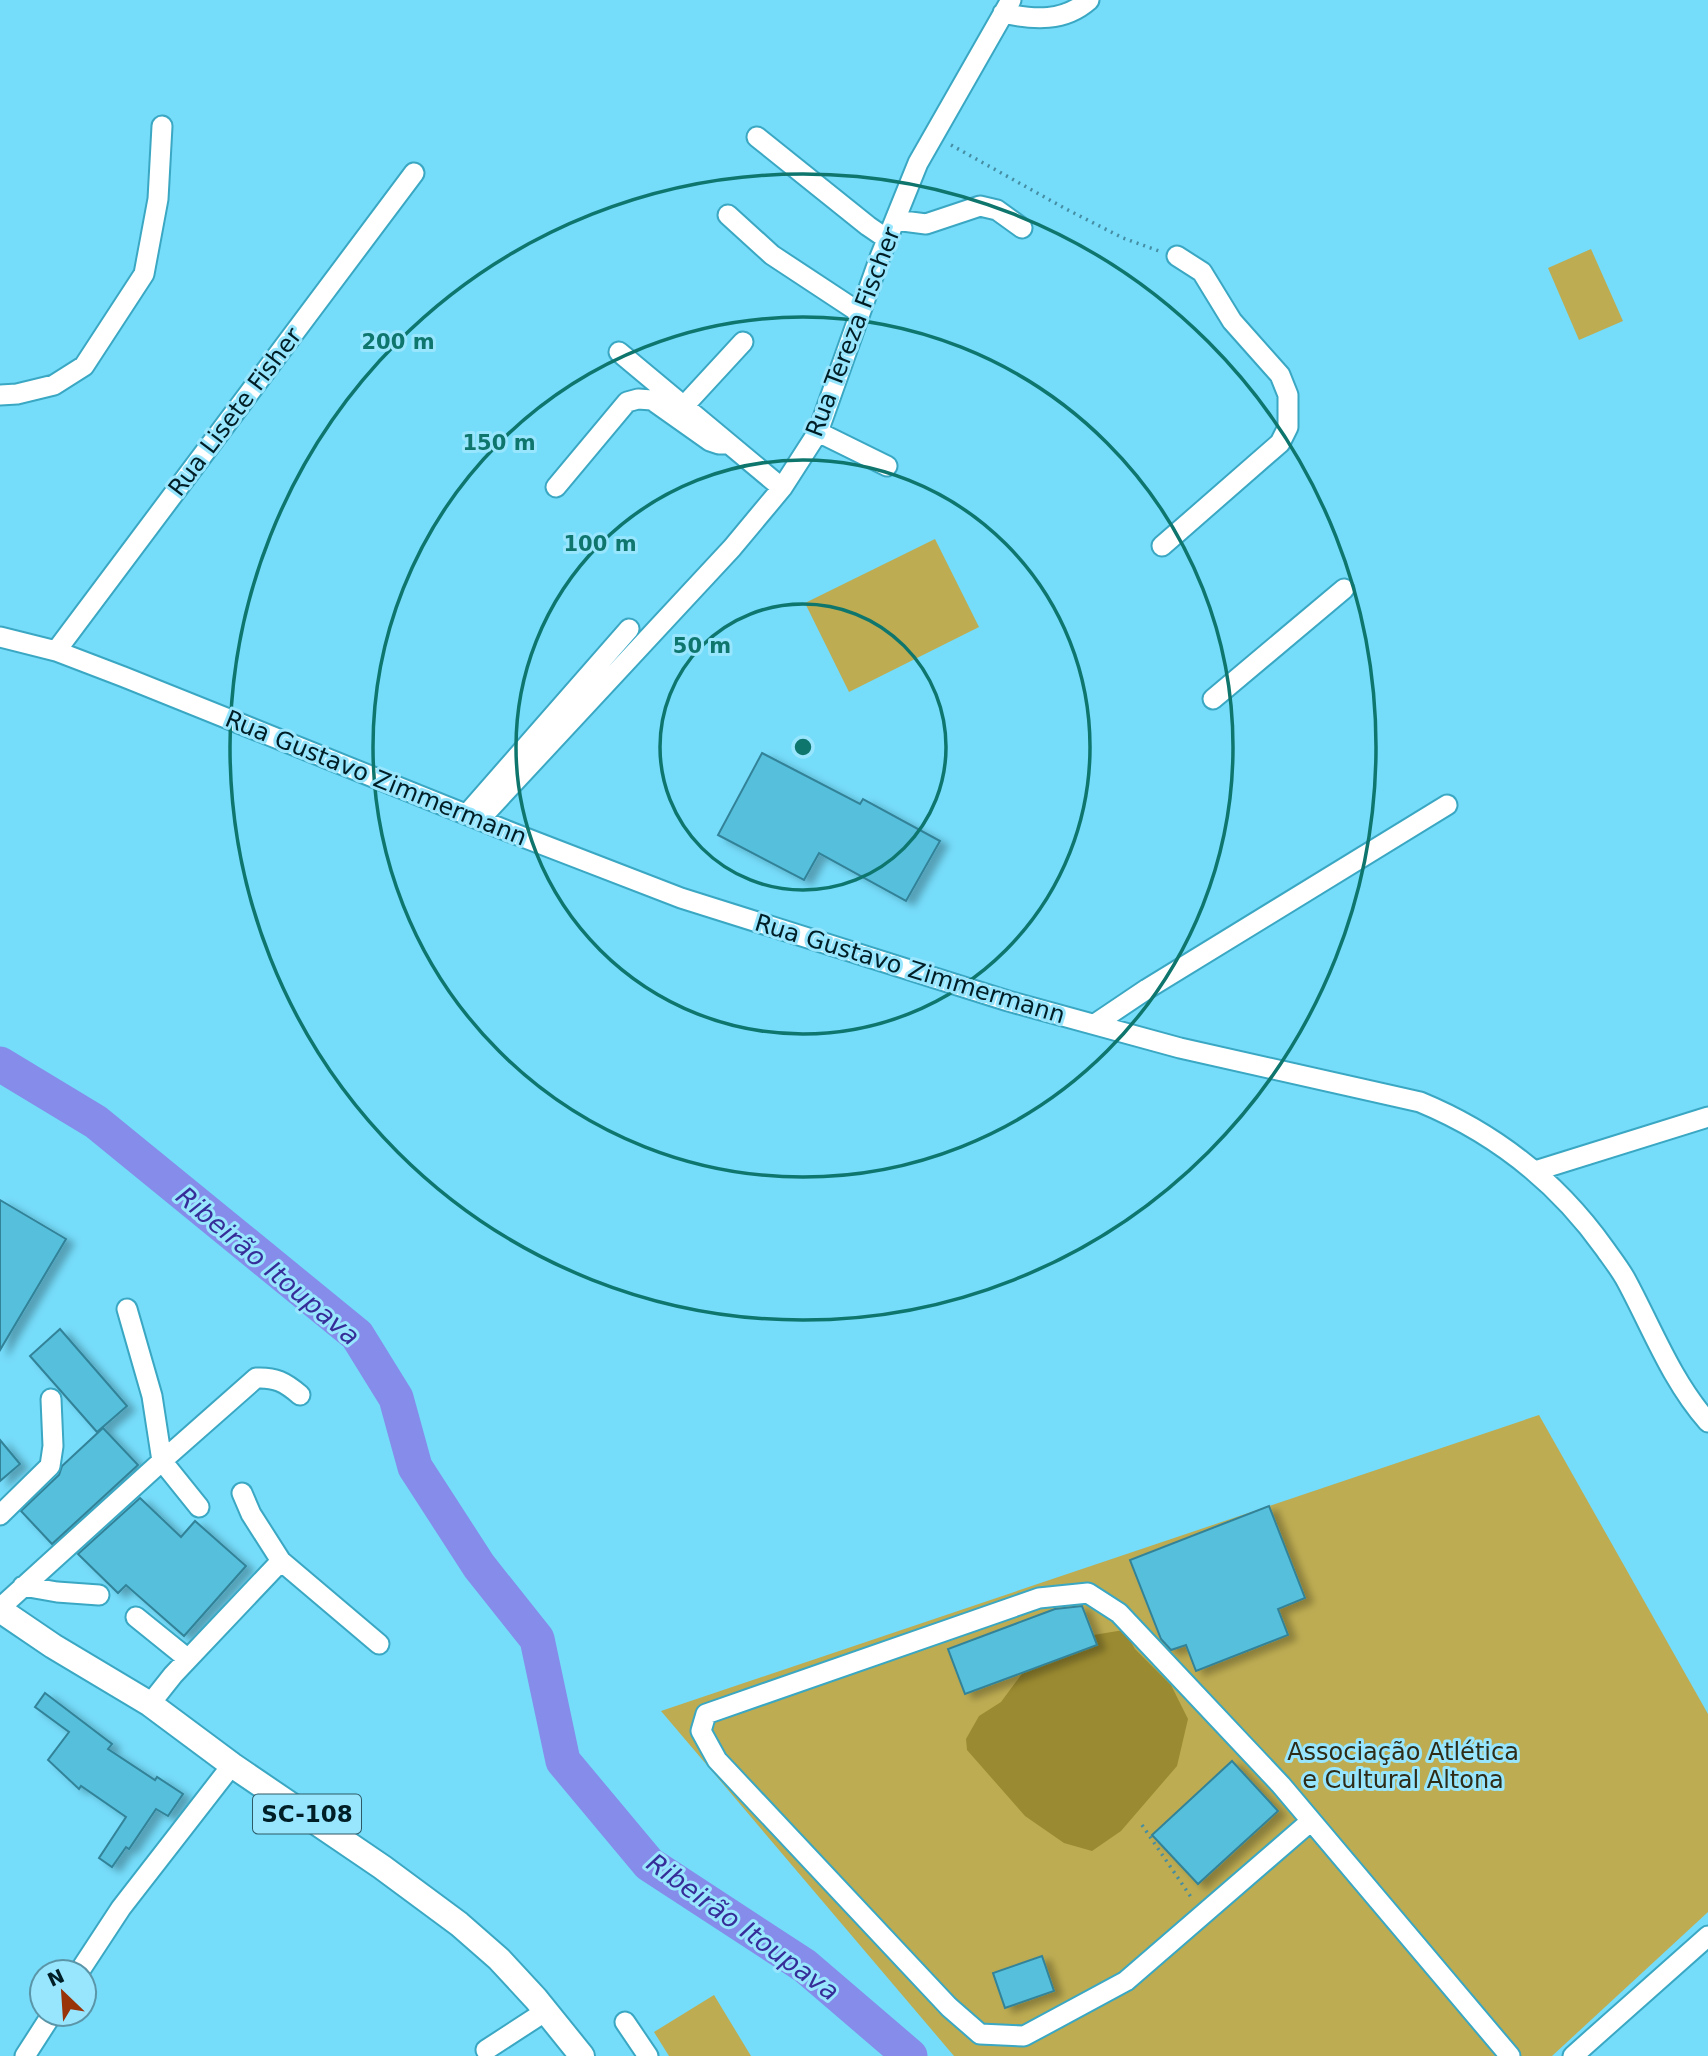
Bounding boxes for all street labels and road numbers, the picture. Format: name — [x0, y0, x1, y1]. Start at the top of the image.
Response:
street label: Rua Tereza Fischer — [800, 223, 906, 441]
street label: Rua Lisete Fisher — [163, 322, 307, 502]
street label: Rua Gustavo Zimmermann — [221, 705, 531, 851]
street label: Rua Gustavo Zimmermann — [752, 908, 1068, 1030]
road number: SC-108 — [253, 1795, 361, 1834]

